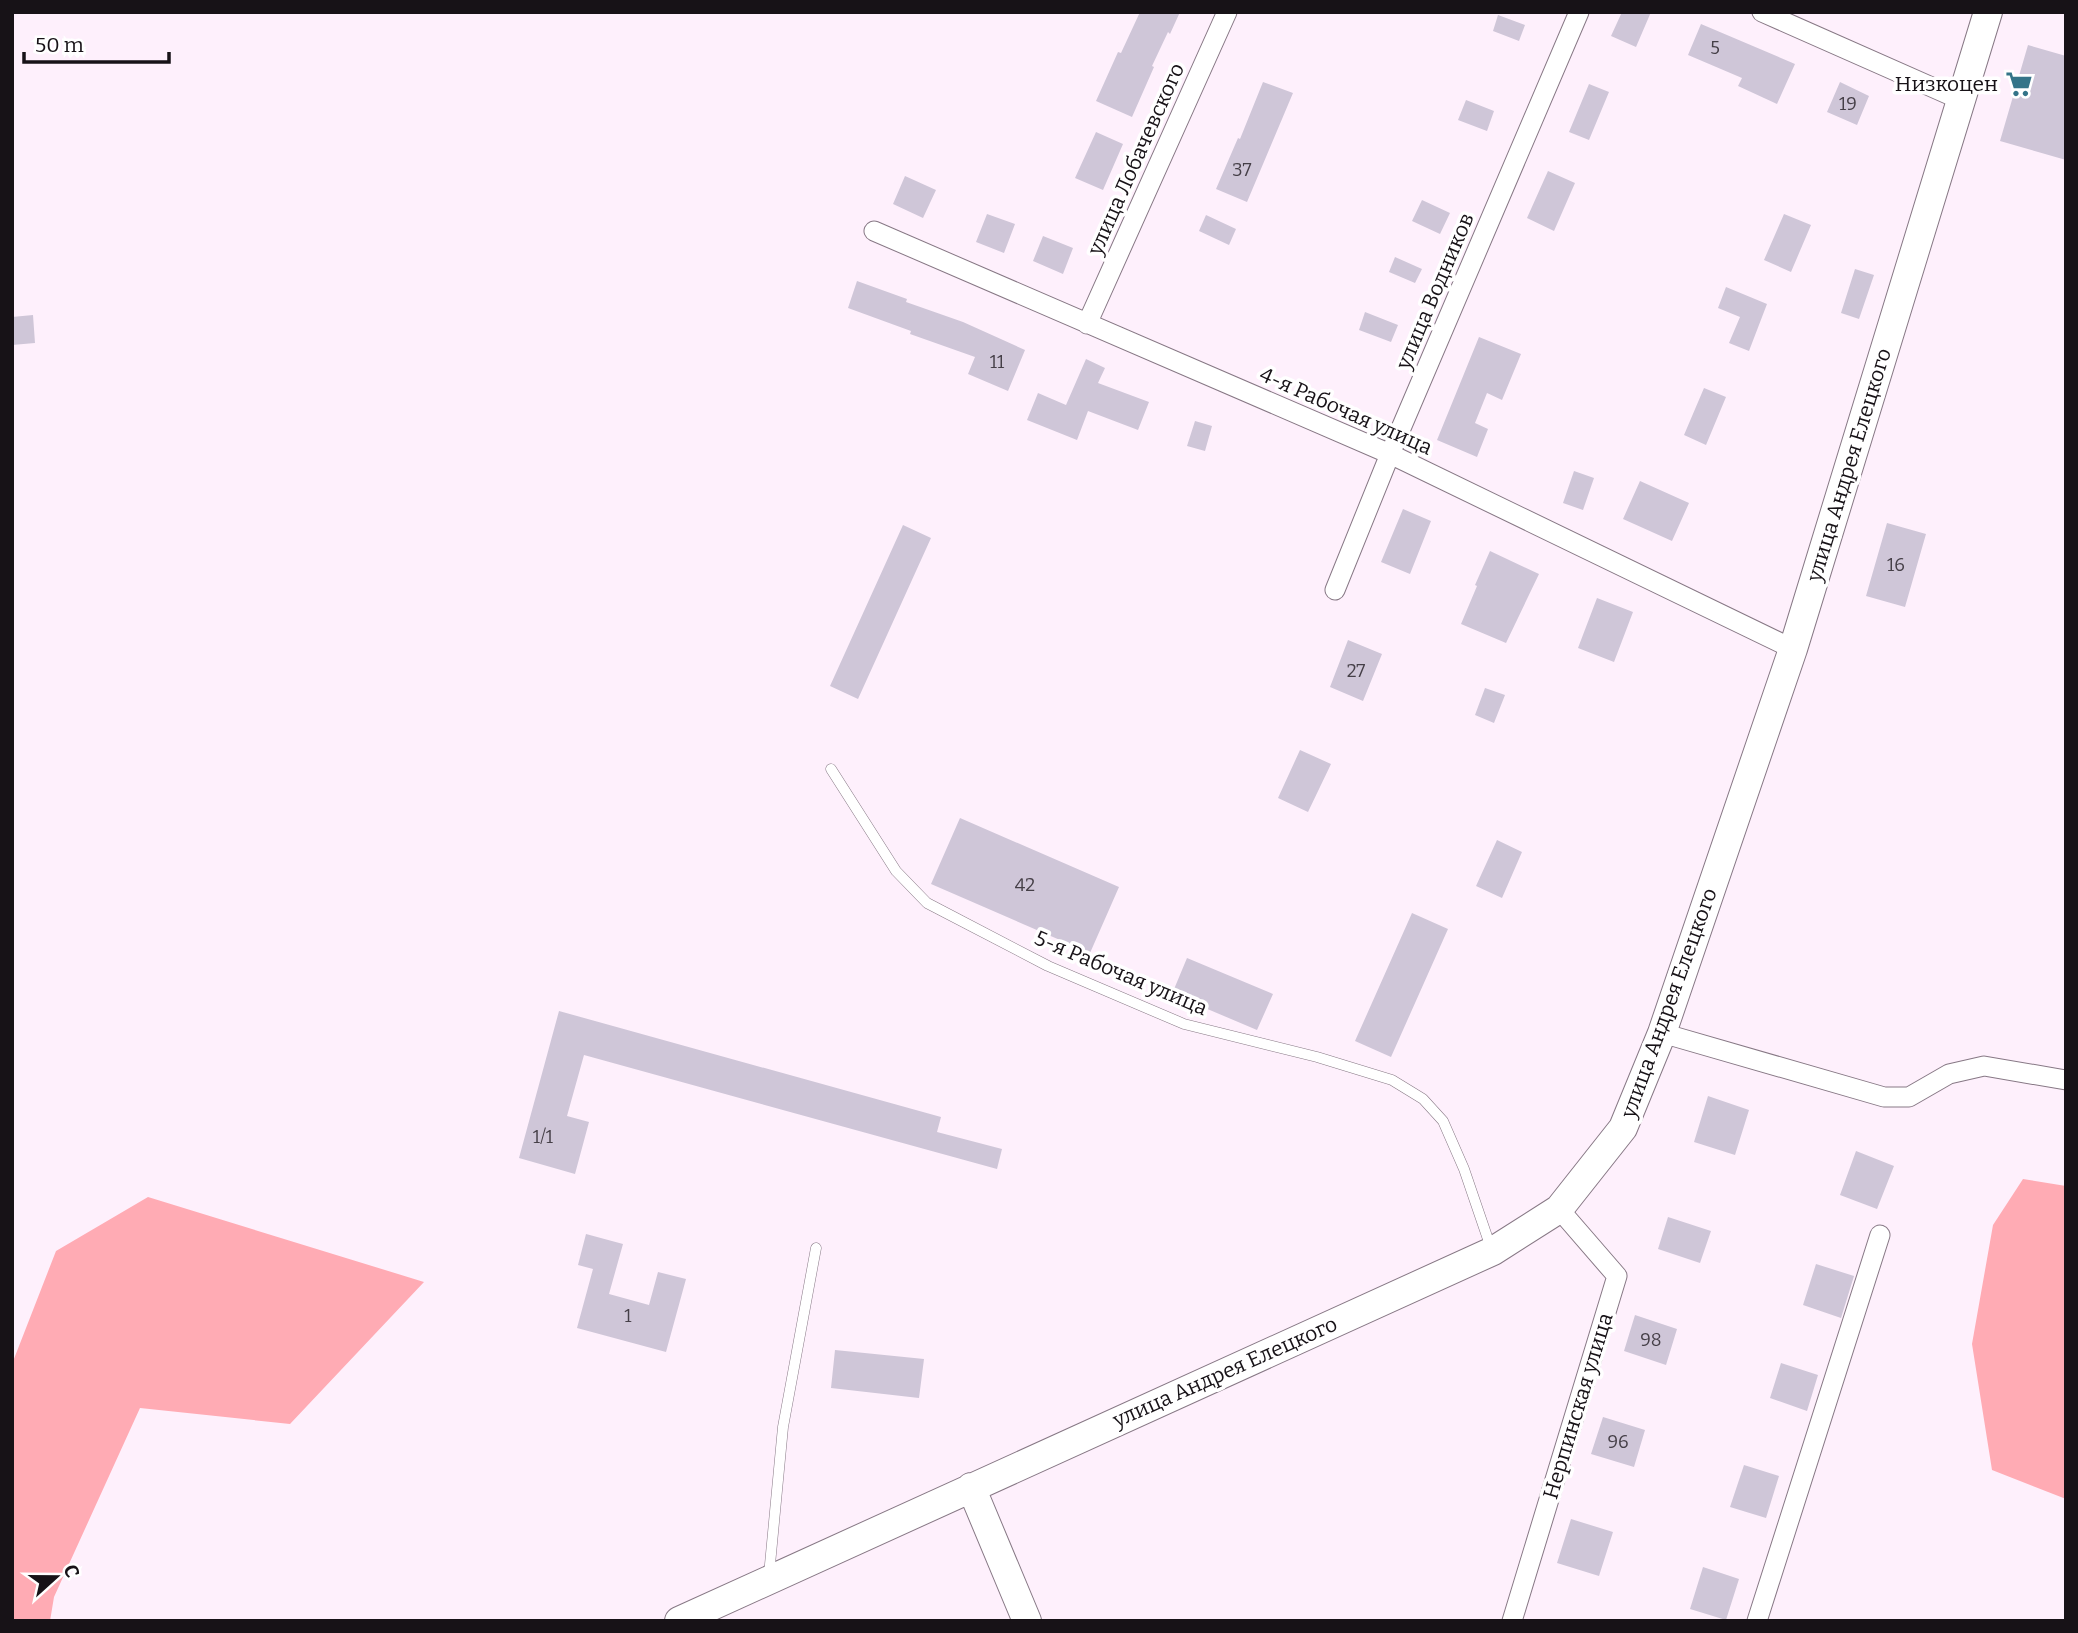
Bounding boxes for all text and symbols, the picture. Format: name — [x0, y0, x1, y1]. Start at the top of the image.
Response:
scale bar — [24, 21, 170, 65]
text: 50 m — [35, 32, 84, 58]
house number: 5 — [1710, 37, 1720, 59]
street label: улица Лобачевского — [1082, 59, 1190, 260]
supermarket icon: Низкоцен — [2004, 69, 2034, 99]
place label: Низкоцен — [1895, 71, 1998, 97]
house number: 19 — [1839, 93, 1857, 115]
house number: 37 — [1232, 159, 1252, 181]
street label: улица Водников — [1390, 209, 1480, 374]
street label: улица Андрея Елецкого — [1801, 345, 1897, 586]
house number: 11 — [990, 351, 1005, 373]
street label: 4-я Рабочая улица — [1256, 361, 1437, 461]
house number: 16 — [1887, 554, 1905, 576]
house number: 27 — [1347, 660, 1365, 682]
house number: 42 — [1015, 874, 1035, 896]
street label: улица Андрея Елецкого — [1615, 885, 1723, 1122]
street label: 5-я Рабочая улица — [1031, 925, 1212, 1021]
house number: 1/1 — [533, 1126, 554, 1148]
house number: 1 — [624, 1305, 632, 1327]
street label: Нерпинская улица — [1537, 1309, 1619, 1502]
street label: улица Андрея Елецкого — [1108, 1311, 1341, 1434]
house number: 98 — [1640, 1329, 1662, 1351]
house number: 96 — [1607, 1431, 1629, 1453]
north arrow — [21, 1542, 91, 1612]
text: С — [59, 1561, 84, 1581]

